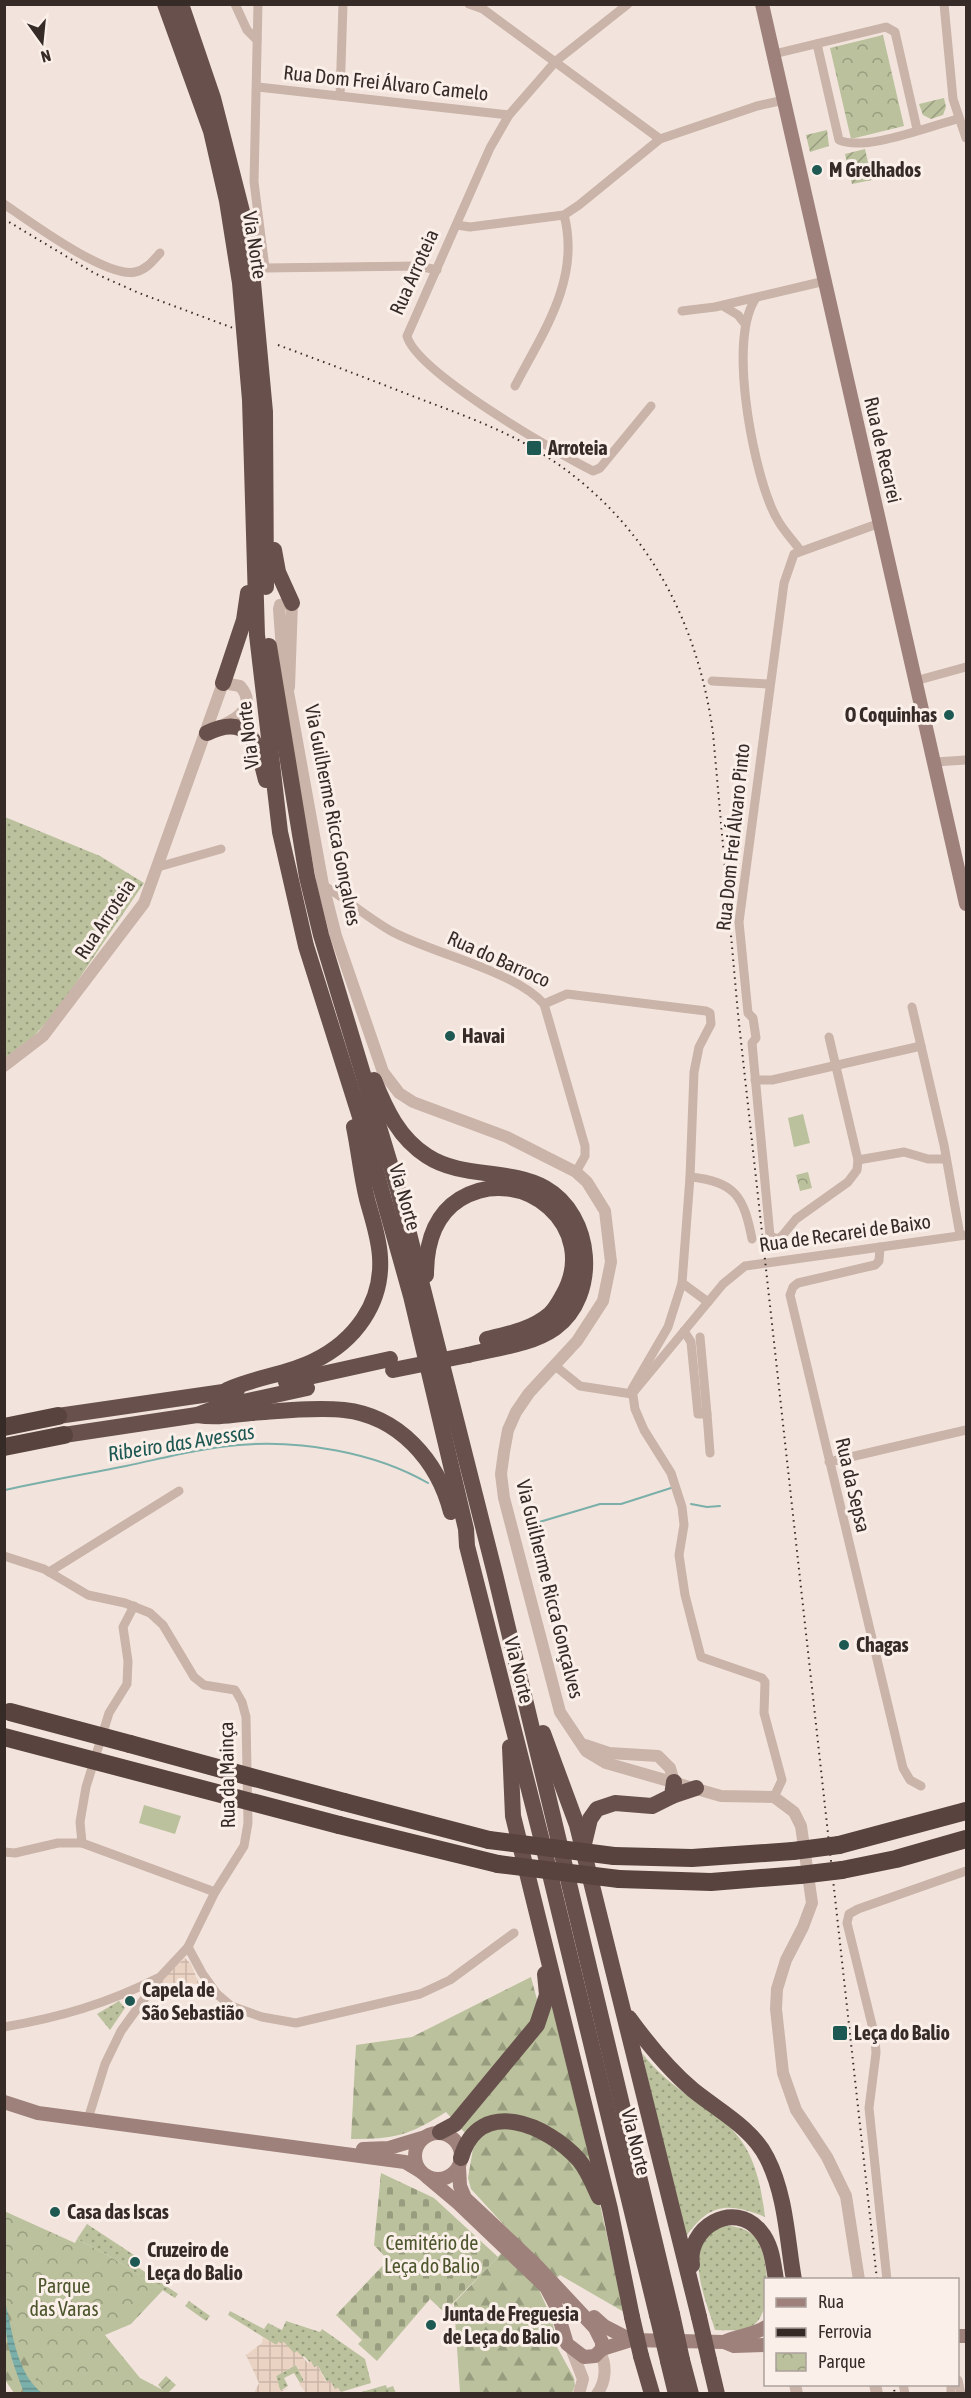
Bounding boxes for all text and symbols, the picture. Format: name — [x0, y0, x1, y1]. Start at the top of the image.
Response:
north arrow — [12, 12, 72, 72]
text: N — [39, 47, 53, 66]
street label: Rua Dom Frei Álvaro Camelo — [282, 60, 490, 105]
place label: M Grelhados — [829, 158, 921, 181]
marker: M Grelhados — [810, 163, 824, 177]
street label: Via Norte — [239, 210, 272, 280]
street label: Rua Arroteia — [384, 225, 443, 318]
street label: Rua de Recarei — [860, 395, 907, 505]
place label: Arroteia — [547, 436, 608, 459]
marker: Arroteia — [525, 439, 543, 457]
street label: Via Norte — [232, 700, 263, 770]
street label: Via Guilherme Ricca Gonçalves — [301, 702, 366, 927]
place label: O Coquinhas — [845, 703, 937, 726]
marker: O Coquinhas — [942, 708, 956, 722]
street label: Rua Dom Frei Álvaro Pinto — [711, 742, 754, 932]
street label: Rua Arroteia — [70, 874, 140, 963]
street label: Rua do Barroco — [444, 926, 554, 991]
place label: Havai — [462, 1024, 505, 1047]
marker: Havai — [443, 1029, 457, 1043]
street label: Via Norte — [385, 1161, 426, 1233]
street label: Rua de Recarei de Baixo — [758, 1209, 932, 1256]
water label: Ribeiro das Avessas — [106, 1419, 256, 1465]
street label: Rua da Sepsa — [831, 1435, 876, 1535]
street label: Via Guilherme Ricca Gonçalves — [512, 1477, 589, 1701]
place label: Chagas — [856, 1633, 909, 1656]
street label: Via Norte — [500, 1634, 539, 1706]
marker: Chagas — [837, 1638, 851, 1652]
street label: Rua da Mainça — [214, 1721, 239, 1829]
place label: Capela de São Sebastião — [142, 1978, 244, 2024]
marker: Capela de São Sebastião — [123, 1994, 137, 2008]
place label: Leça do Balio — [854, 2021, 950, 2044]
marker: Leça do Balio — [831, 2024, 849, 2042]
street label: Via Norte — [617, 2106, 656, 2178]
place label: Casa das Iscas — [67, 2200, 169, 2223]
marker: Casa das Iscas — [48, 2205, 62, 2219]
park label: Cemitério de Leça do Balio — [384, 2231, 480, 2277]
place label: Cruzeiro de Leça do Balio — [147, 2238, 243, 2284]
marker: Cruzeiro de Leça do Balio — [128, 2255, 142, 2269]
park label: Parque das Varas — [30, 2274, 98, 2320]
legend — [764, 2278, 959, 2386]
text: Rua — [818, 2291, 844, 2312]
place label: Junta de Freguesia de Leça do Balio — [442, 2302, 579, 2348]
marker: Junta de Freguesia de Leça do Balio — [424, 2318, 438, 2332]
text: Ferrovia — [818, 2321, 872, 2342]
text: Parque — [818, 2351, 866, 2372]

